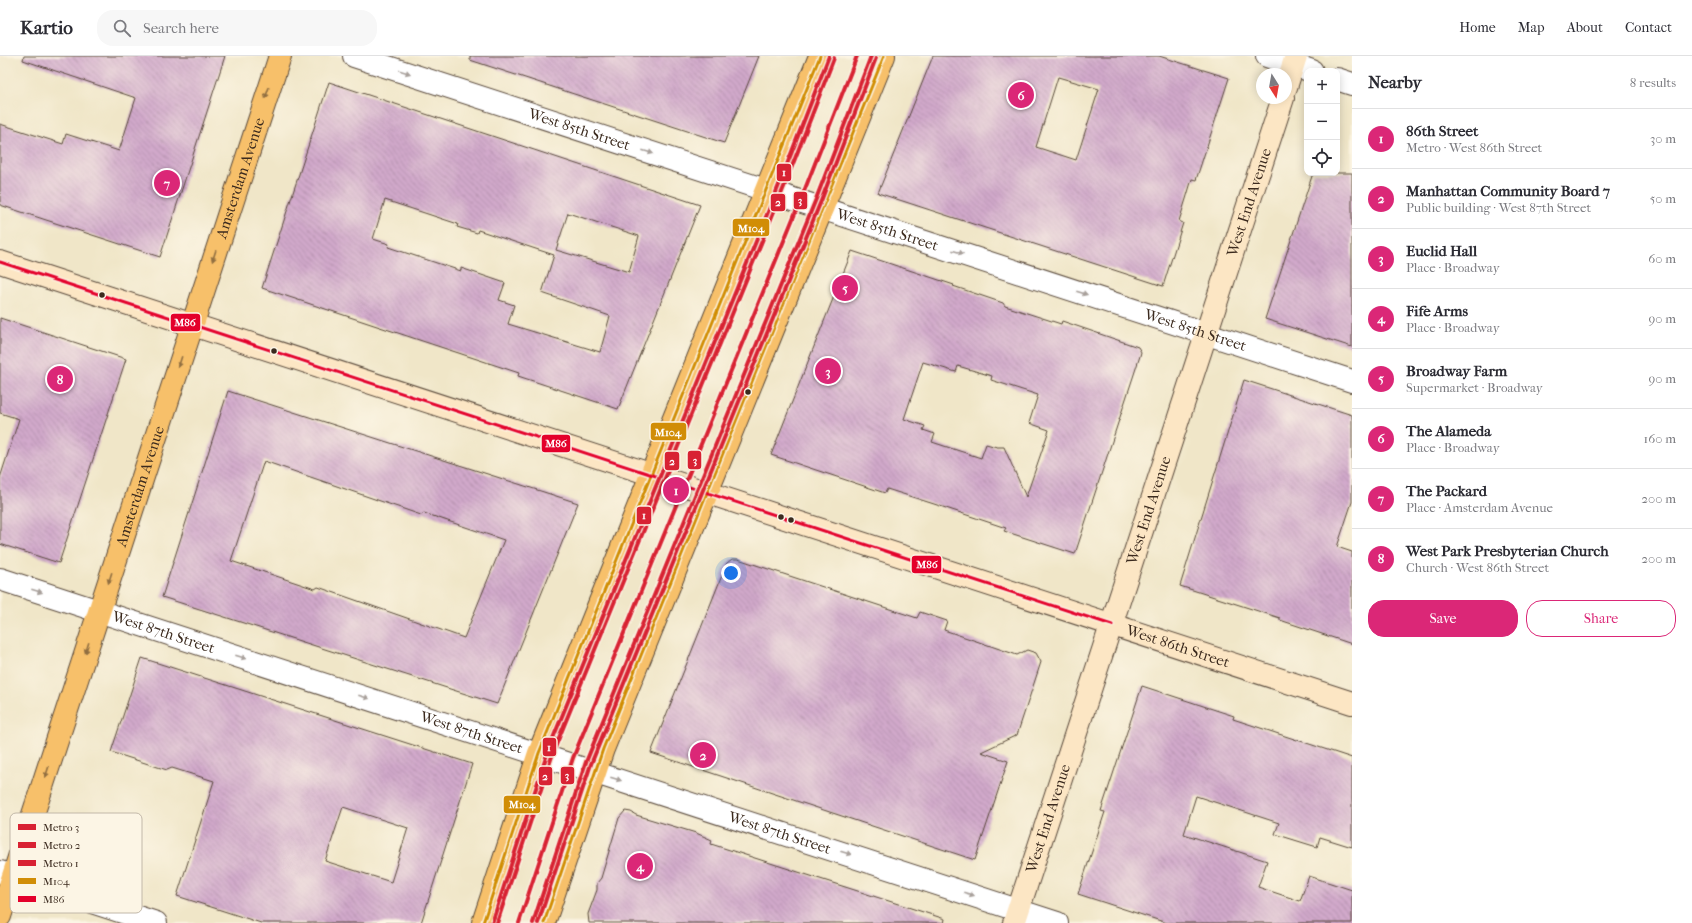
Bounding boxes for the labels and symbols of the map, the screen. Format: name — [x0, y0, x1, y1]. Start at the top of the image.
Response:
north arrow — [1256, 68, 1292, 104]
one-way arrow — [399, 70, 411, 76]
pin: 6 — [1008, 80, 1034, 110]
one-way arrow — [264, 87, 270, 99]
street label: West 85th Street — [525, 104, 633, 155]
street label: Amsterdam Avenue — [212, 115, 268, 242]
street label: West End Avenue — [1223, 145, 1275, 260]
one-way arrow — [642, 149, 654, 155]
line badge: 1 — [776, 163, 792, 182]
text: 1 — [782, 166, 786, 179]
pin: 7 — [154, 168, 180, 198]
line badge: 3 — [793, 191, 808, 210]
line badge: 2 — [770, 193, 786, 212]
text: 3 — [798, 194, 803, 207]
text: 2 — [775, 196, 781, 209]
street label: West 85th Street — [833, 204, 941, 255]
line badge: M104 — [732, 218, 770, 237]
text: M104 — [737, 222, 765, 235]
one-way arrow — [953, 250, 965, 256]
one-way arrow — [211, 251, 217, 263]
pin: 5 — [832, 273, 858, 303]
unlabelled marker — [97, 290, 107, 300]
one-way arrow — [1076, 290, 1088, 296]
street label: West 85th Street — [1141, 305, 1249, 355]
line badge: M86 — [170, 313, 201, 332]
text: M86 — [173, 316, 197, 329]
unlabelled marker — [269, 346, 279, 356]
one-way arrow — [177, 356, 183, 368]
pin: 3 — [815, 356, 841, 386]
pin: 8 — [47, 364, 73, 394]
unlabelled marker — [743, 387, 753, 397]
line badge: M104 — [650, 422, 687, 441]
street label: Amsterdam Avenue — [112, 423, 168, 550]
text: M104 — [654, 426, 682, 439]
line badge: M86 — [541, 434, 571, 453]
text: M86 — [544, 437, 568, 450]
line badge: 3 — [687, 450, 702, 470]
line badge: 2 — [664, 451, 680, 471]
street label: West End Avenue — [1122, 453, 1175, 568]
text: 3 — [693, 454, 698, 467]
text: 2 — [669, 455, 675, 468]
pin: 1 — [663, 475, 689, 505]
line badge: 1 — [636, 506, 652, 525]
text: 1 — [642, 509, 646, 522]
unlabelled marker — [776, 512, 786, 522]
unlabelled marker — [786, 515, 796, 525]
line badge: M86 — [911, 555, 942, 574]
text: M86 — [915, 558, 939, 571]
your location — [721, 563, 741, 583]
one-way arrow — [107, 572, 113, 584]
one-way arrow — [31, 588, 43, 594]
street label: West 87th Street — [109, 607, 218, 658]
street label: West 86th Street — [1123, 621, 1232, 672]
one-way arrow — [84, 642, 90, 654]
one-way arrow — [235, 654, 247, 660]
one-way arrow — [358, 695, 370, 701]
street label: West 87th Street — [417, 707, 526, 758]
line badge: 1 — [542, 737, 557, 757]
pin: 2 — [690, 740, 716, 770]
text: 1 — [547, 741, 551, 754]
street label: West End Avenue — [1022, 761, 1074, 876]
one-way arrow — [44, 766, 50, 778]
line badge: 2 — [538, 766, 553, 786]
line badge: 3 — [560, 766, 575, 785]
text: 3 — [565, 769, 570, 782]
text: 2 — [542, 770, 548, 783]
one-way arrow — [610, 776, 622, 782]
line badge: M104 — [503, 795, 541, 814]
text: M104 — [508, 798, 536, 811]
street label: West 87th Street — [725, 807, 834, 858]
legend — [10, 813, 142, 913]
text: Metro 3 — [43, 821, 79, 834]
text: Metro 2 — [43, 839, 81, 852]
pin: 4 — [627, 851, 653, 881]
one-way arrow — [840, 851, 852, 857]
text: Metro 1 — [43, 857, 79, 870]
text: M104 — [43, 875, 70, 888]
one-way arrow — [964, 891, 976, 897]
text: M86 — [43, 893, 65, 906]

